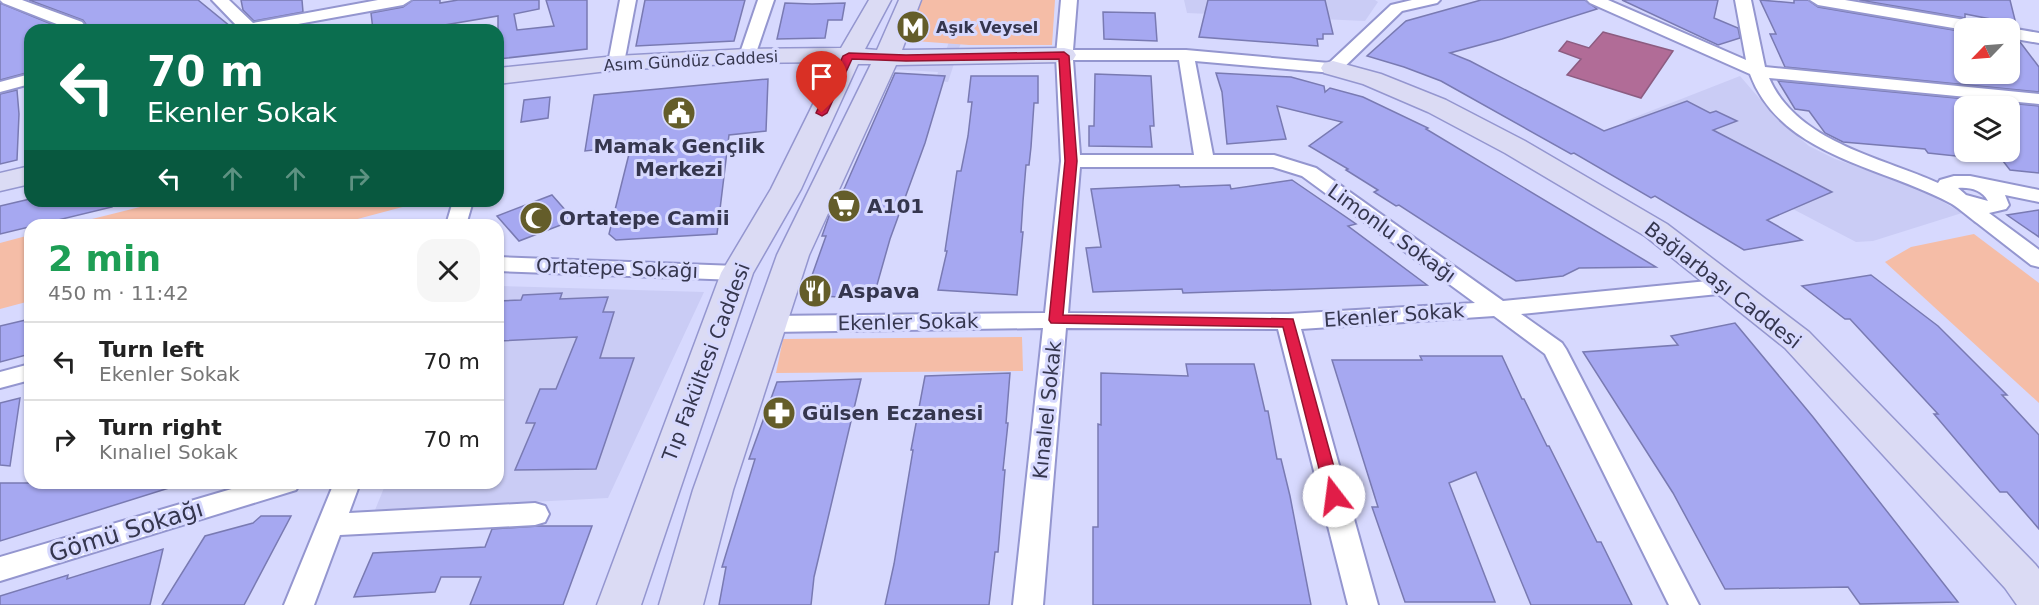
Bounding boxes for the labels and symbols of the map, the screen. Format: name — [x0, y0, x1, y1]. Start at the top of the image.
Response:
metro station icon: Aşık Veysel — [895, 9, 931, 45]
place label: Aşık Veysel — [936, 18, 1038, 37]
north arrow — [1954, 18, 2020, 84]
street label: Asım Gündüz Caddesi — [603, 47, 779, 75]
pin — [796, 51, 847, 113]
public building icon: Mamak Gençlik Merkezi — [661, 95, 697, 131]
place label: Mamak Gençlik Merkezi — [593, 134, 765, 181]
street label: Limonlu Sokağı — [1323, 179, 1461, 287]
supermarket icon: A101 — [826, 188, 862, 224]
place label: A101 — [867, 194, 924, 218]
mosque icon: Ortatepe Camii — [518, 200, 554, 236]
place label: Ortatepe Camii — [559, 206, 730, 230]
street label: Bağlarbaşı Caddesi — [1640, 216, 1806, 354]
street label: Ortatepe Sokağı — [536, 253, 698, 283]
street label: Tıp Fakültesi Caddesi — [657, 260, 755, 465]
restaurant icon: Aspava — [797, 273, 833, 309]
place label: Aspava — [838, 279, 920, 303]
street label: Ekenler Sokak — [1323, 298, 1466, 332]
street label: Ekenler Sokak — [837, 309, 979, 335]
street label: Kınalıel Sokak — [1028, 339, 1066, 480]
pharmacy icon: Gülsen Eczanesi — [761, 395, 797, 431]
place label: Gülsen Eczanesi — [802, 401, 983, 425]
position arrow — [1302, 464, 1366, 528]
street label: Gömü Sokağı — [46, 494, 206, 568]

